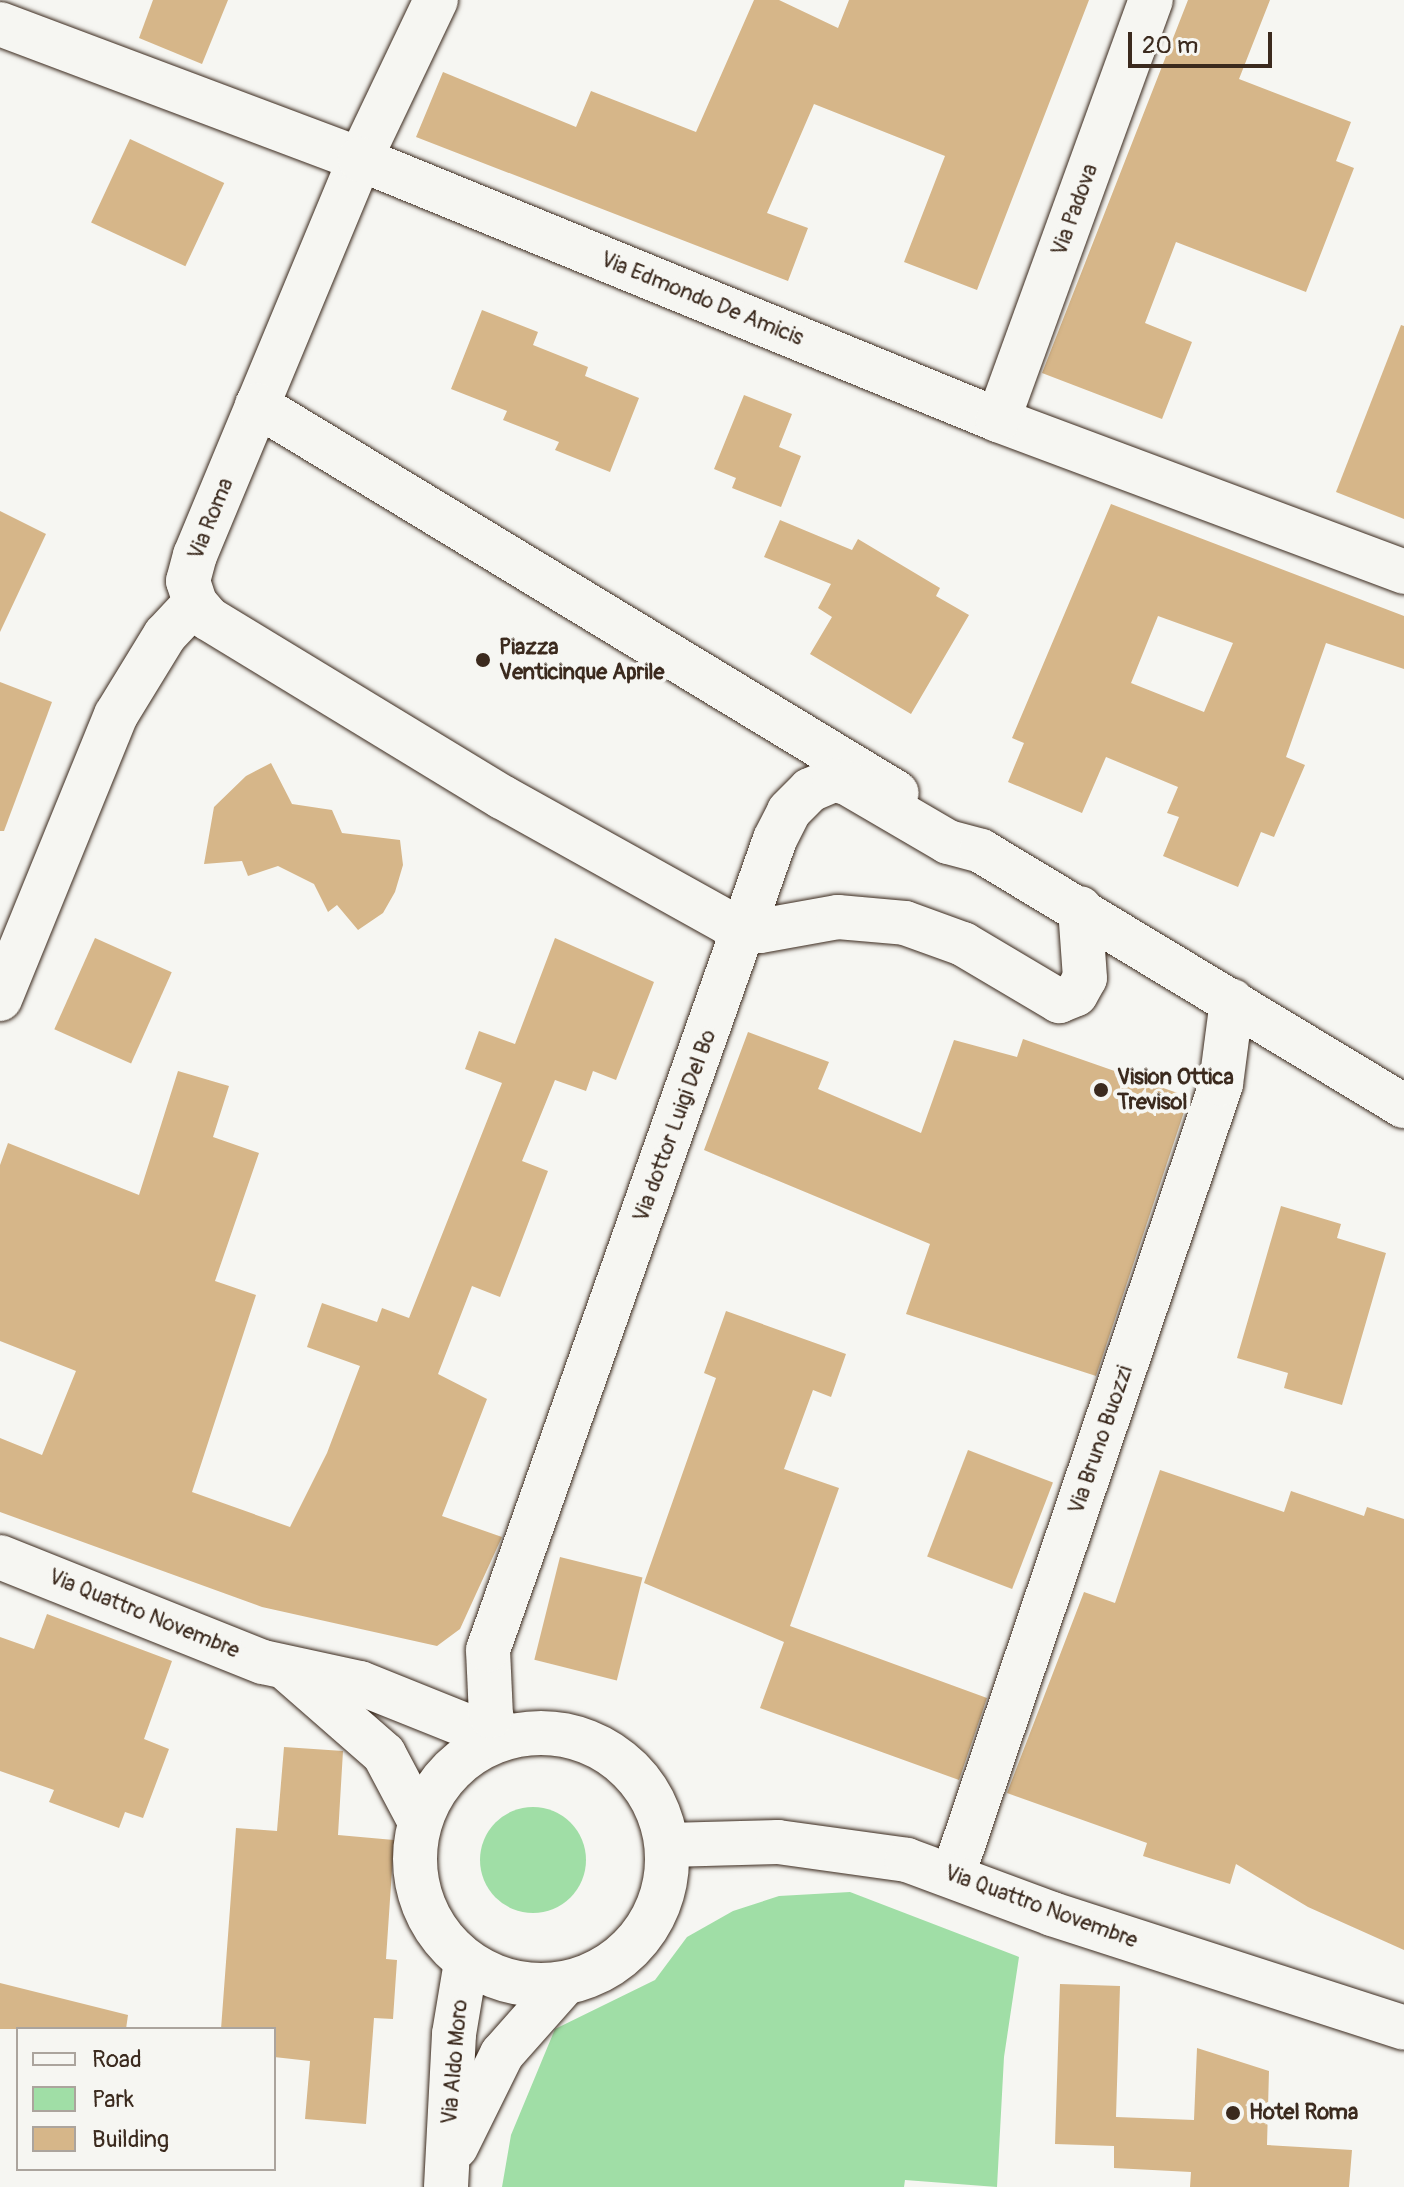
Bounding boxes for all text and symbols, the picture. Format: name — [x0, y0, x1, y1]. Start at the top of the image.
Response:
scale bar — [1132, 16, 1276, 66]
text: 20 m — [1142, 31, 1198, 60]
street label: Via Padova — [1046, 160, 1104, 260]
street label: Via Edmondo De Amicis — [597, 246, 807, 352]
street label: Via Roma — [183, 474, 239, 564]
place label: Piazza Venticinque Aprile — [499, 634, 664, 686]
marker: Piazza Venticinque Aprile — [474, 651, 492, 669]
street label: Via dottor Luigi Del Bo — [628, 1026, 722, 1226]
place label: Vision Ottica Trevisol — [1117, 1064, 1234, 1116]
marker: Vision Ottica Trevisol — [1092, 1081, 1110, 1099]
street label: Via Bruno Buozzi — [1063, 1362, 1139, 1518]
street label: Via Quattro Novembre — [45, 1564, 243, 1664]
street label: Via Quattro Novembre — [941, 1860, 1141, 1954]
street label: Via Aldo Moro — [436, 1998, 474, 2126]
legend — [16, 2027, 276, 2171]
text: Road — [92, 2045, 142, 2074]
text: Park — [92, 2085, 134, 2114]
place label: Hotel Roma — [1249, 2100, 1358, 2126]
marker: Hotel Roma — [1224, 2104, 1242, 2122]
text: Building — [92, 2125, 169, 2154]

